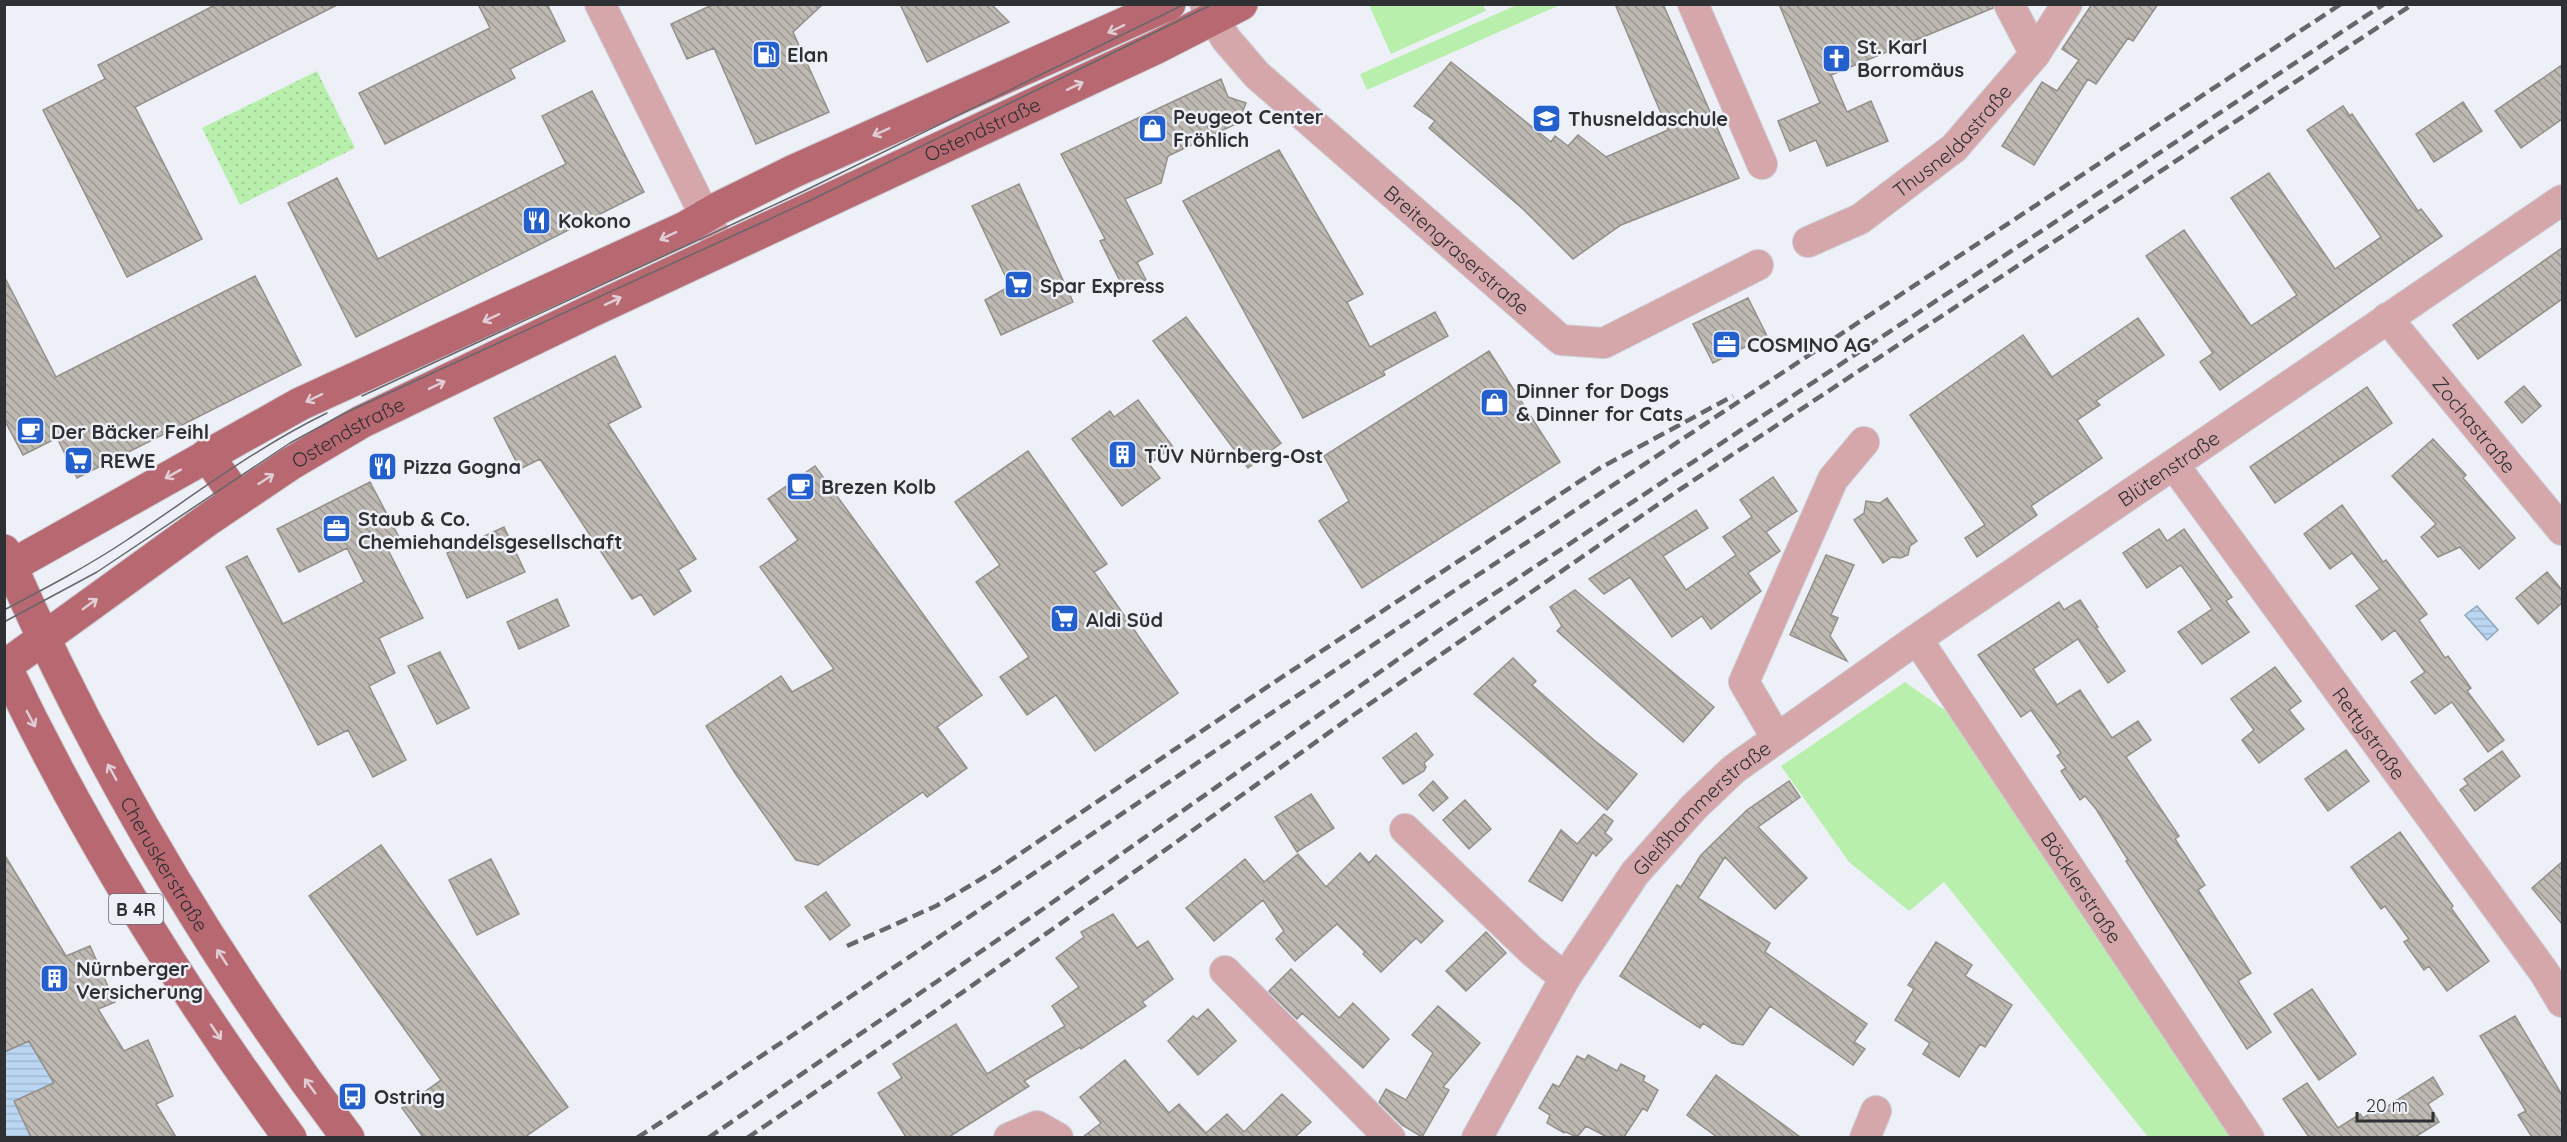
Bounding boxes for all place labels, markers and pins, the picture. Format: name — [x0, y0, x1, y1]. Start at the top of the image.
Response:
place label: St. Karl Borromäus — [1857, 34, 1964, 82]
fuel station icon: Elan — [750, 38, 782, 70]
place label: Elan — [787, 42, 828, 67]
church icon: St. Karl Borromäus — [1820, 42, 1852, 74]
school or university icon: Thusneldaschule — [1531, 102, 1563, 134]
place label: Peugeot Center Fröhlich — [1173, 104, 1324, 152]
place label: Thusneldaschule — [1568, 106, 1728, 131]
shop icon: Peugeot Center Fröhlich — [1136, 112, 1168, 144]
restaurant icon: Kokono — [521, 204, 553, 236]
place label: Kokono — [558, 208, 631, 233]
supermarket icon: Spar Express — [1003, 269, 1035, 301]
place label: Spar Express — [1040, 273, 1164, 298]
office icon: COSMINO AG — [1710, 328, 1742, 360]
place label: COSMINO AG — [1747, 332, 1871, 357]
place label: Dinner for Dogs & Dinner for Cats — [1516, 378, 1683, 426]
shop icon: Dinner for Dogs & Dinner for Cats — [1479, 386, 1511, 418]
cafe icon: Der Bäcker Feihl — [14, 415, 46, 447]
place label: Der Bäcker Feihl — [51, 419, 209, 444]
building icon: TÜV Nürnberg-Ost — [1107, 439, 1139, 471]
place label: TÜV Nürnberg-Ost — [1144, 443, 1323, 468]
supermarket icon: REWE — [63, 444, 95, 476]
place label: REWE — [100, 448, 155, 473]
restaurant icon: Pizza Gogna — [366, 450, 398, 482]
place label: Pizza Gogna — [403, 454, 521, 479]
cafe icon: Brezen Kolb — [784, 470, 816, 502]
place label: Brezen Kolb — [821, 474, 936, 499]
place label: Staub & Co. Chemiehandelsgesellschaft — [358, 506, 622, 554]
office icon: Staub & Co. Chemiehandelsgesellschaft — [321, 513, 353, 545]
supermarket icon: Aldi Süd — [1049, 603, 1081, 635]
place label: Aldi Süd — [1086, 607, 1163, 632]
place label: Nürnberger Versicherung — [76, 956, 203, 1004]
building icon: Nürnberger Versicherung — [39, 963, 71, 995]
bus stop icon: Ostring — [337, 1080, 369, 1112]
place label: Ostring — [374, 1084, 445, 1109]

